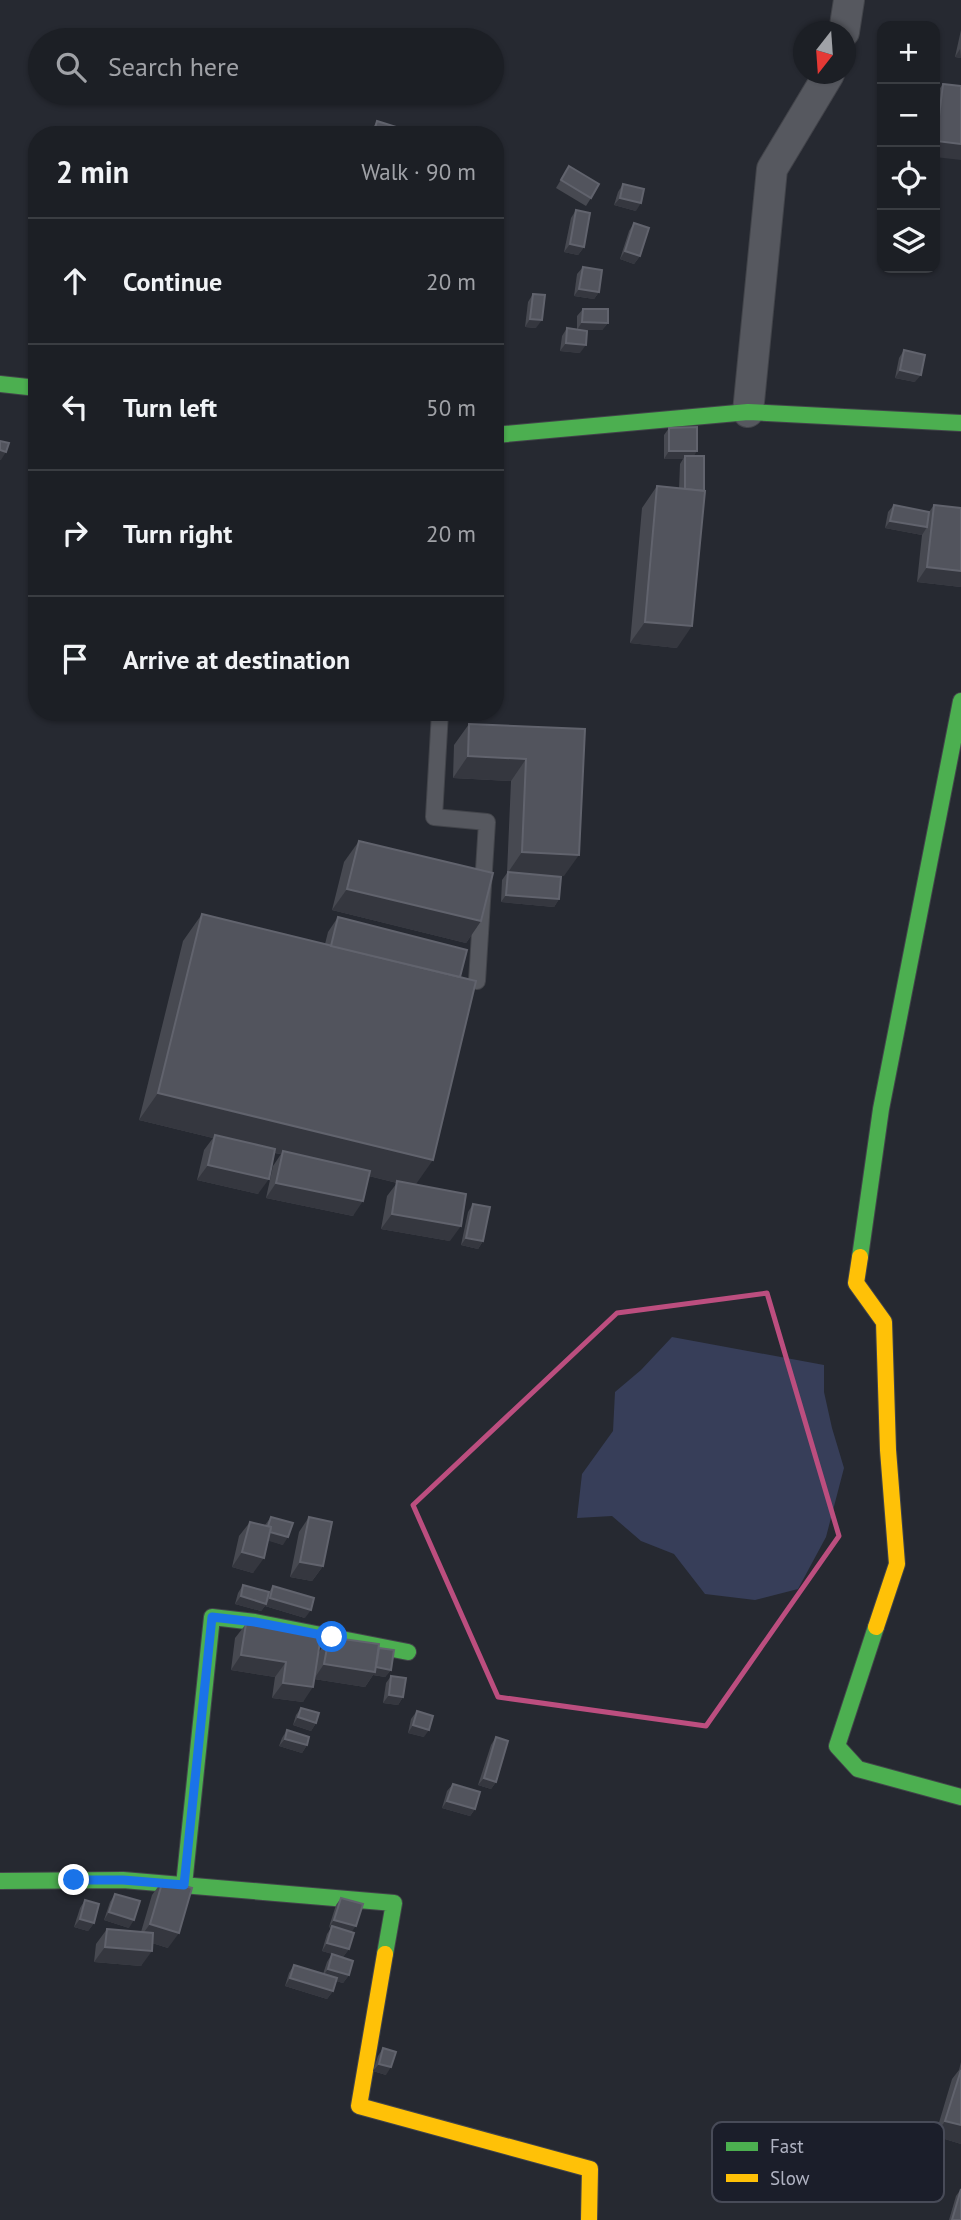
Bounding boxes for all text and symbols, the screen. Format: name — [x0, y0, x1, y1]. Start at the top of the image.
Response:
north arrow — [793, 21, 856, 84]
map controls — [877, 21, 940, 273]
button: + — [877, 21, 940, 84]
search box — [28, 28, 504, 105]
icon: search — [52, 48, 90, 86]
text: Search here — [108, 50, 239, 83]
button: − — [877, 84, 940, 147]
button: locate — [877, 147, 940, 210]
text: 2 min — [56, 152, 129, 191]
text: Walk · 90 m — [361, 157, 476, 186]
button: layers — [877, 210, 940, 273]
icon: ahead — [56, 262, 94, 300]
text: Continue — [123, 265, 222, 298]
text: 20 m — [426, 267, 476, 296]
icon: left — [56, 388, 94, 426]
text: Turn left — [123, 391, 217, 424]
text: 50 m — [426, 393, 476, 422]
icon: right — [56, 514, 94, 552]
text: Turn right — [123, 517, 232, 550]
text: 20 m — [426, 519, 476, 548]
icon: arrive — [56, 640, 94, 678]
text: Arrive at destination — [123, 643, 350, 676]
route start — [316, 1621, 347, 1652]
route end — [58, 1864, 89, 1895]
legend — [712, 2122, 944, 2202]
text: Fast — [770, 2134, 804, 2158]
text: Slow — [770, 2166, 810, 2190]

